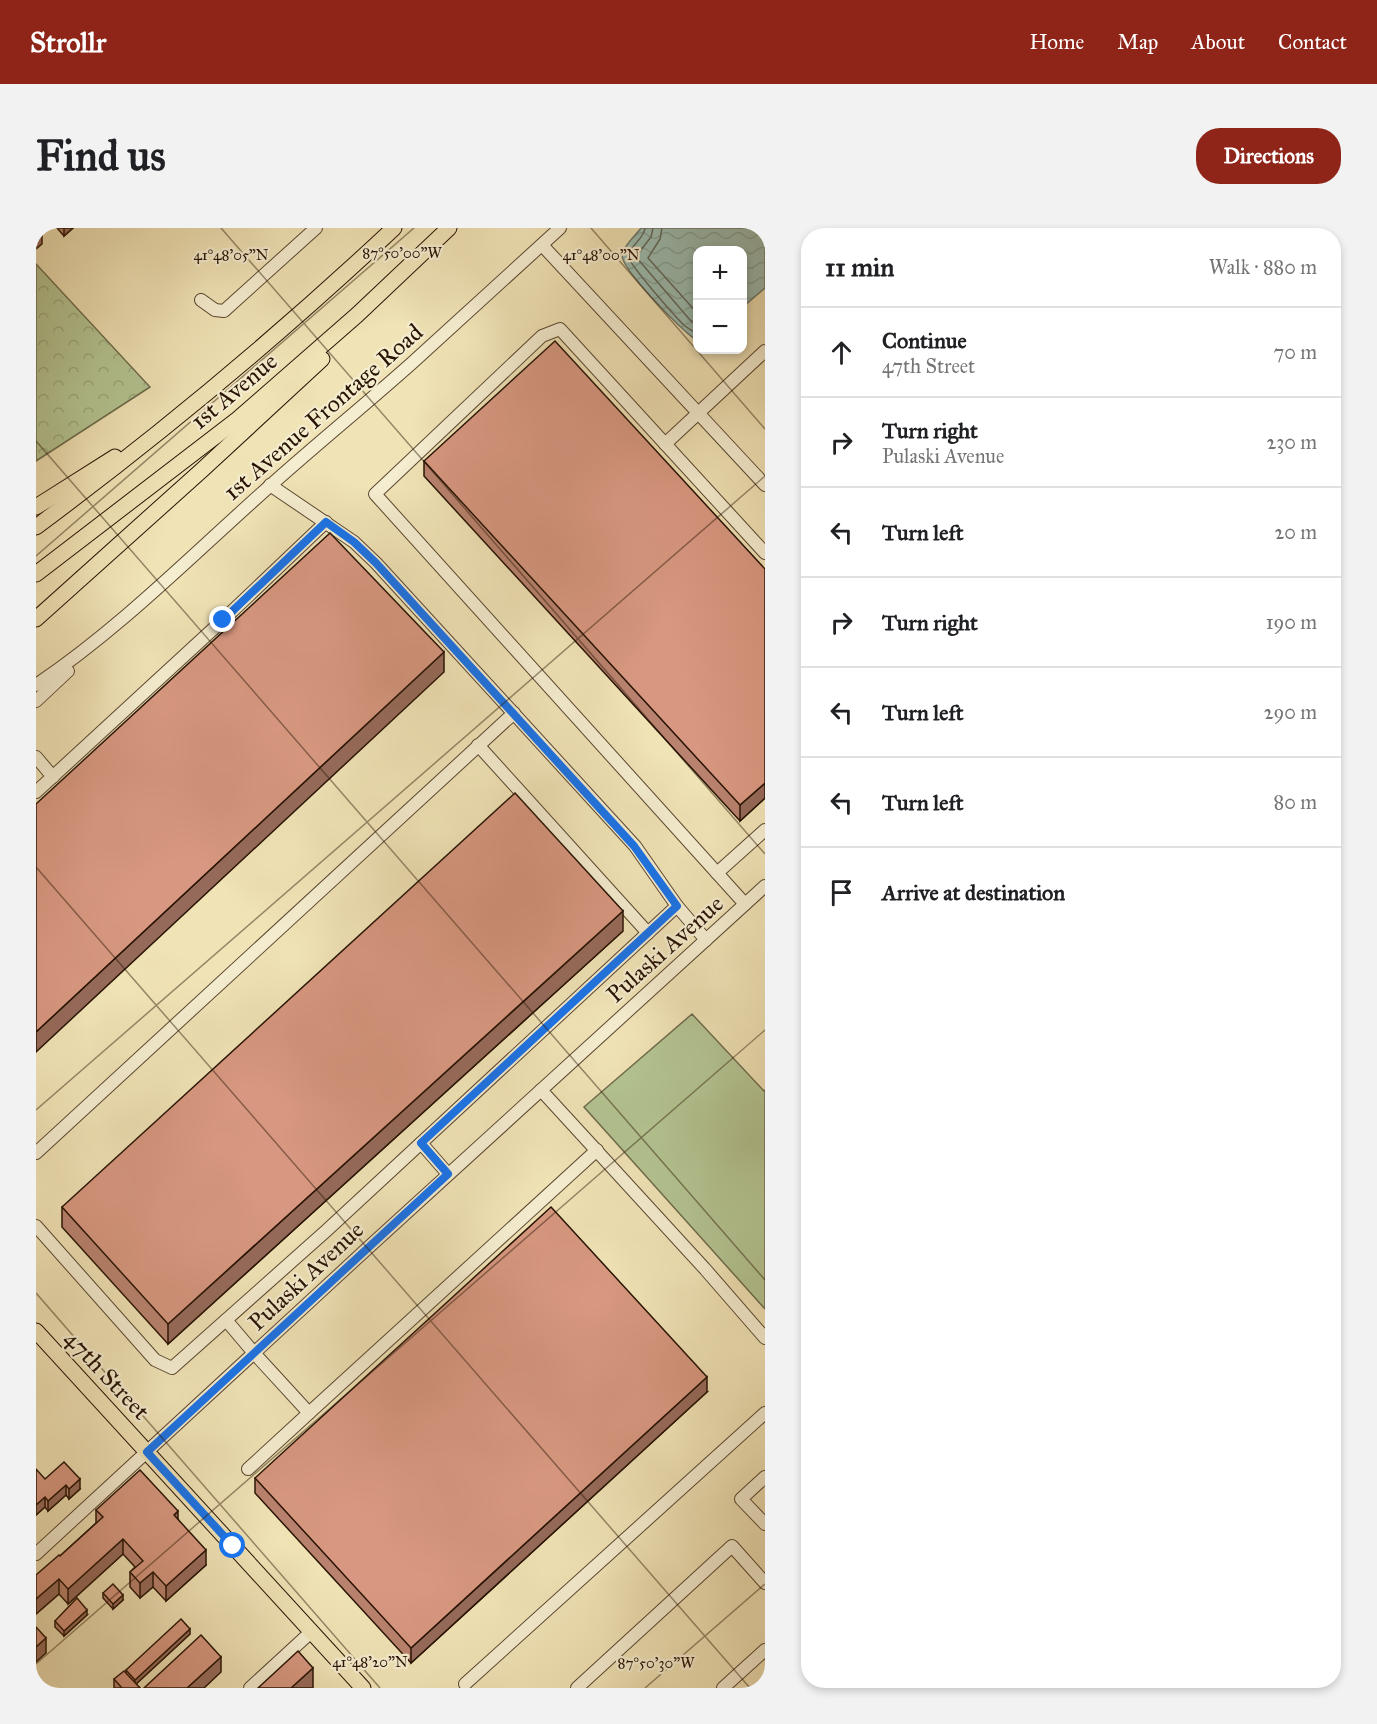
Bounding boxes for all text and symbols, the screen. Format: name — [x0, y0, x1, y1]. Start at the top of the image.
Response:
text: Strollr — [30, 25, 106, 60]
text: Home — [1029, 29, 1084, 55]
text: Map — [1117, 29, 1158, 55]
text: About — [1191, 29, 1245, 55]
text: Contact — [1278, 29, 1347, 55]
button: Directions — [1196, 128, 1341, 184]
text: Find us — [36, 130, 166, 182]
text: 87°50'00"W — [362, 244, 443, 262]
text: 41°48'05"N — [193, 246, 269, 264]
text: 41°48'00"N — [563, 246, 640, 264]
map controls — [693, 246, 747, 354]
button: + — [693, 246, 747, 300]
text: 11 min — [825, 251, 894, 283]
text: Walk · 880 m — [1209, 255, 1317, 279]
button: − — [693, 300, 747, 354]
street label: 1st Avenue Frontage Road — [217, 317, 429, 507]
text: Continue — [882, 327, 967, 354]
icon: ahead — [825, 336, 858, 369]
text: 70 m — [1274, 340, 1317, 364]
street label: 1st Avenue — [185, 346, 283, 436]
text: 47th Street — [882, 354, 975, 378]
text: Turn right — [882, 417, 978, 444]
icon: right — [825, 426, 858, 459]
text: 230 m — [1266, 430, 1317, 454]
text: Pulaski Avenue — [882, 444, 1004, 468]
icon: left — [825, 516, 858, 549]
text: Turn left — [882, 519, 964, 546]
text: 20 m — [1274, 520, 1317, 544]
route end — [209, 606, 235, 632]
icon: right — [825, 606, 858, 639]
text: Turn right — [882, 609, 978, 636]
text: 190 m — [1266, 610, 1317, 634]
icon: left — [825, 696, 858, 729]
text: Turn left — [882, 699, 964, 726]
text: 290 m — [1264, 700, 1317, 724]
icon: left — [825, 786, 858, 819]
text: Turn left — [882, 789, 964, 816]
text: 80 m — [1274, 790, 1317, 814]
icon: arrive — [825, 876, 858, 909]
text: Arrive at destination — [882, 879, 1065, 906]
street label: Pulaski Avenue — [600, 889, 730, 1009]
street label: Pulaski Avenue — [242, 1215, 370, 1337]
street label: 47th Street — [58, 1324, 156, 1426]
route start — [219, 1532, 245, 1558]
text: 41°48'20"N — [332, 1653, 408, 1671]
text: 87°50'30"W — [618, 1654, 695, 1672]

